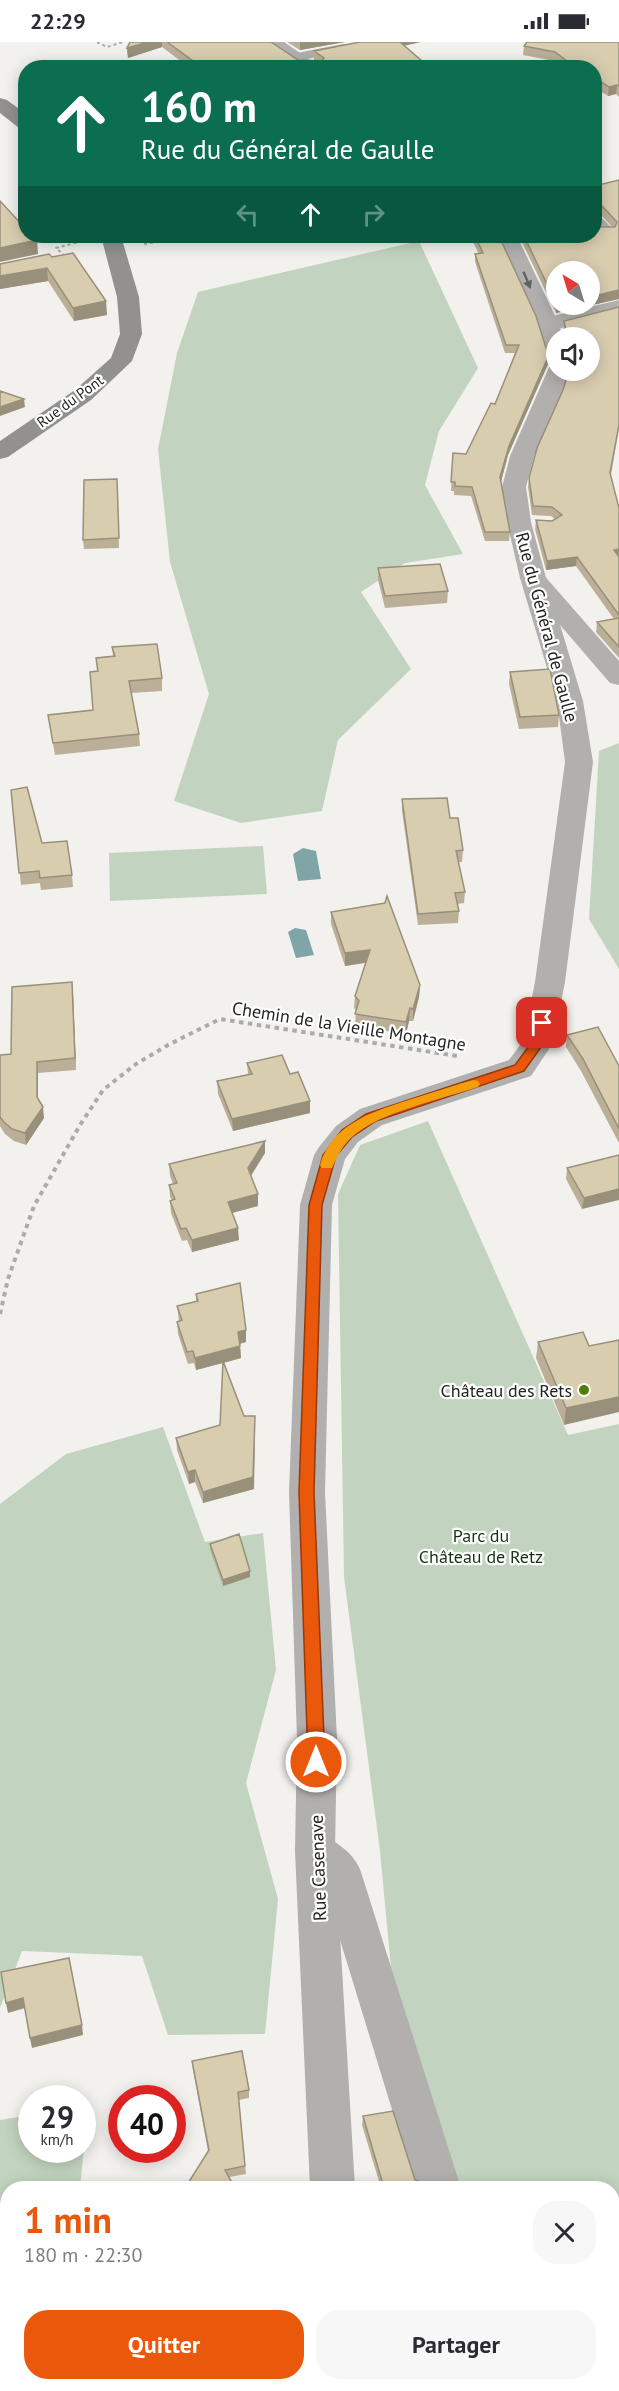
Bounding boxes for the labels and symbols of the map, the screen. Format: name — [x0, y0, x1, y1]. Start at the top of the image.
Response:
north arrow — [546, 261, 600, 315]
one-way arrow — [523, 271, 532, 289]
street label: Rue du Pont — [33, 370, 107, 432]
street label: Rue du Général de Gaulle — [511, 530, 583, 724]
street label: Chemin de la Vieille Montagne — [230, 996, 468, 1056]
pin — [516, 997, 567, 1048]
place label: Château des Rets — [441, 1379, 572, 1402]
marker: Château des Rets — [577, 1383, 591, 1397]
park label: Parc du Château de Retz — [419, 1524, 543, 1568]
position arrow — [284, 1730, 348, 1794]
street label: Rue Casenave — [305, 1815, 331, 1921]
speed limit sign: 40 — [108, 2085, 186, 2163]

